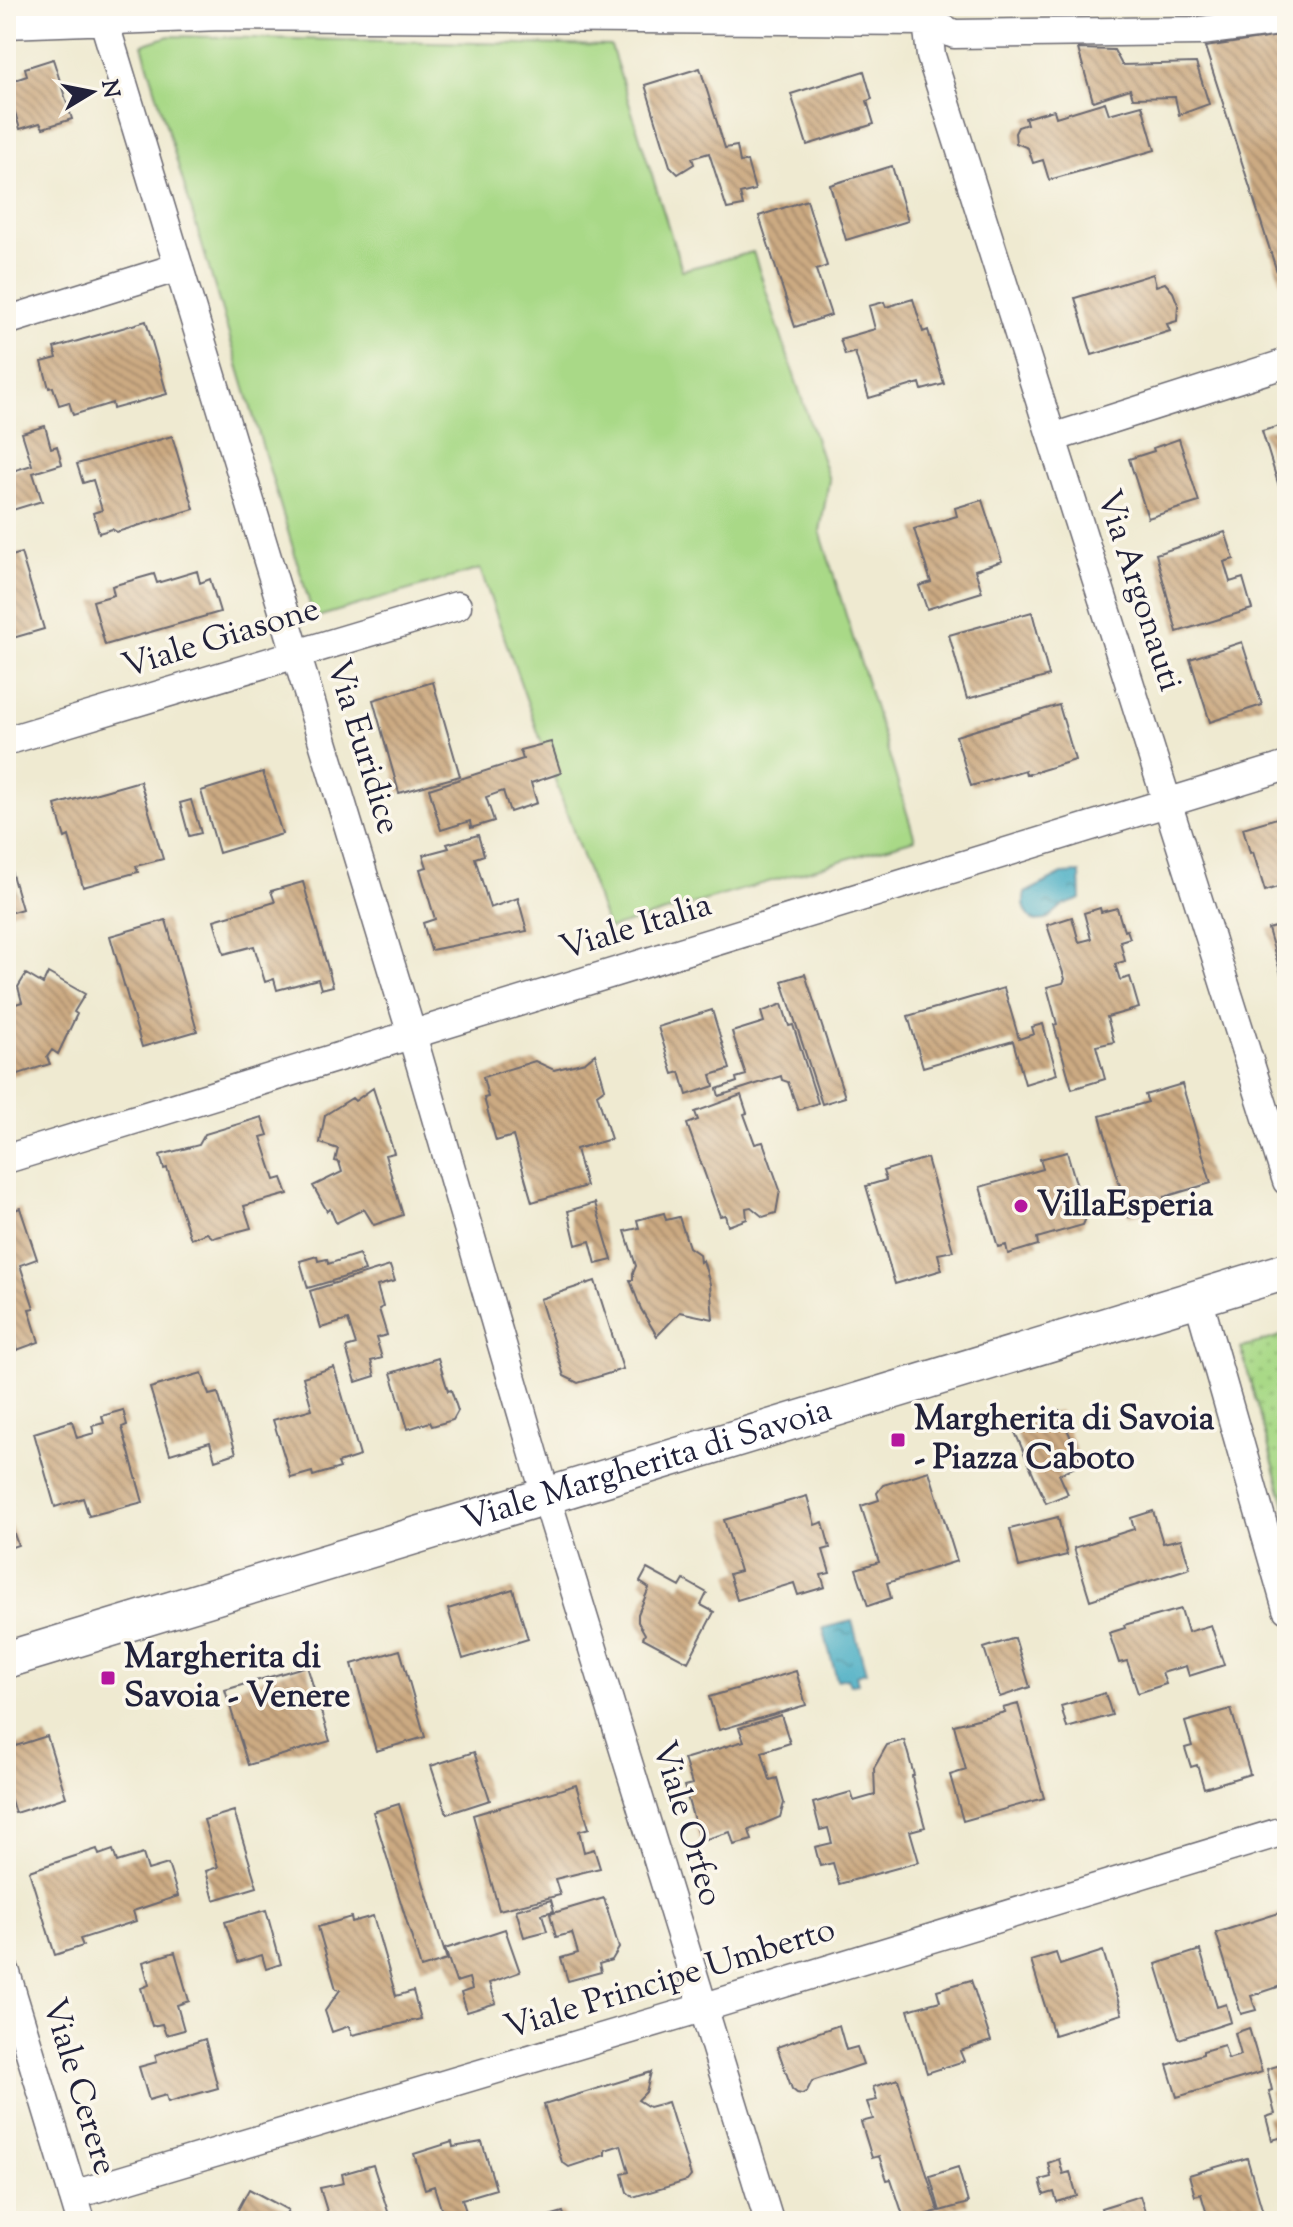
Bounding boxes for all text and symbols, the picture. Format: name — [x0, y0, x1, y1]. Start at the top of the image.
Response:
north arrow — [52, 52, 132, 132]
text: N — [91, 78, 126, 101]
street label: Via Argonauti — [1082, 484, 1194, 698]
street label: Viale Giasone — [116, 586, 326, 692]
street label: Via Euridice — [312, 654, 412, 840]
street label: Viale Italia — [554, 882, 718, 974]
place label: VillaEsperia — [1037, 1182, 1214, 1231]
marker: VillaEsperia — [1012, 1197, 1030, 1215]
street label: Viale Margherita di Savoia — [456, 1386, 838, 1544]
place label: Margherita di Savoia - Piazza Caboto — [914, 1396, 1215, 1484]
marker: Margherita di Savoia - Piazza Caboto — [889, 1431, 907, 1449]
place label: Margherita di Savoia - Venere — [124, 1634, 351, 1722]
marker: Margherita di Savoia - Venere — [99, 1669, 117, 1687]
street label: Viale Orfeo — [638, 1735, 734, 1913]
street label: Viale Principe Umberto — [499, 1906, 841, 2054]
street label: Viale Cerere — [28, 1993, 128, 2181]

